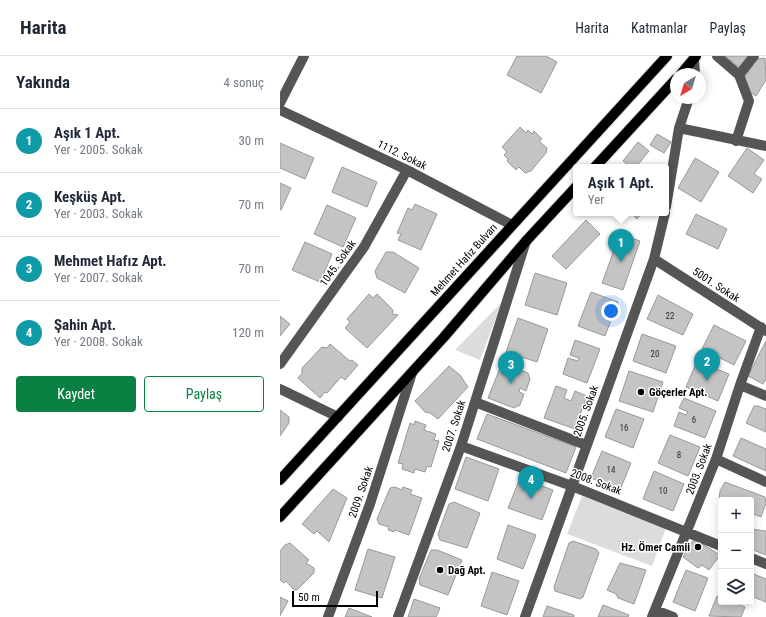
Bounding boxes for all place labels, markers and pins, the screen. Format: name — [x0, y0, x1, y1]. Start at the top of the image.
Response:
pin: 1 — [608, 229, 634, 262]
pin: 2 — [694, 348, 720, 381]
pin: 3 — [498, 351, 524, 384]
place label: Göçerler Apt. — [649, 386, 707, 399]
marker: Göçerler Apt. — [636, 387, 646, 397]
pin: 4 — [518, 466, 544, 499]
place label: Hz. Ömer Camii — [621, 540, 690, 554]
marker: Hz. Ömer Camii — [693, 542, 703, 552]
place label: Dağ Apt. — [448, 564, 486, 577]
marker: Dağ Apt. — [435, 565, 445, 575]

